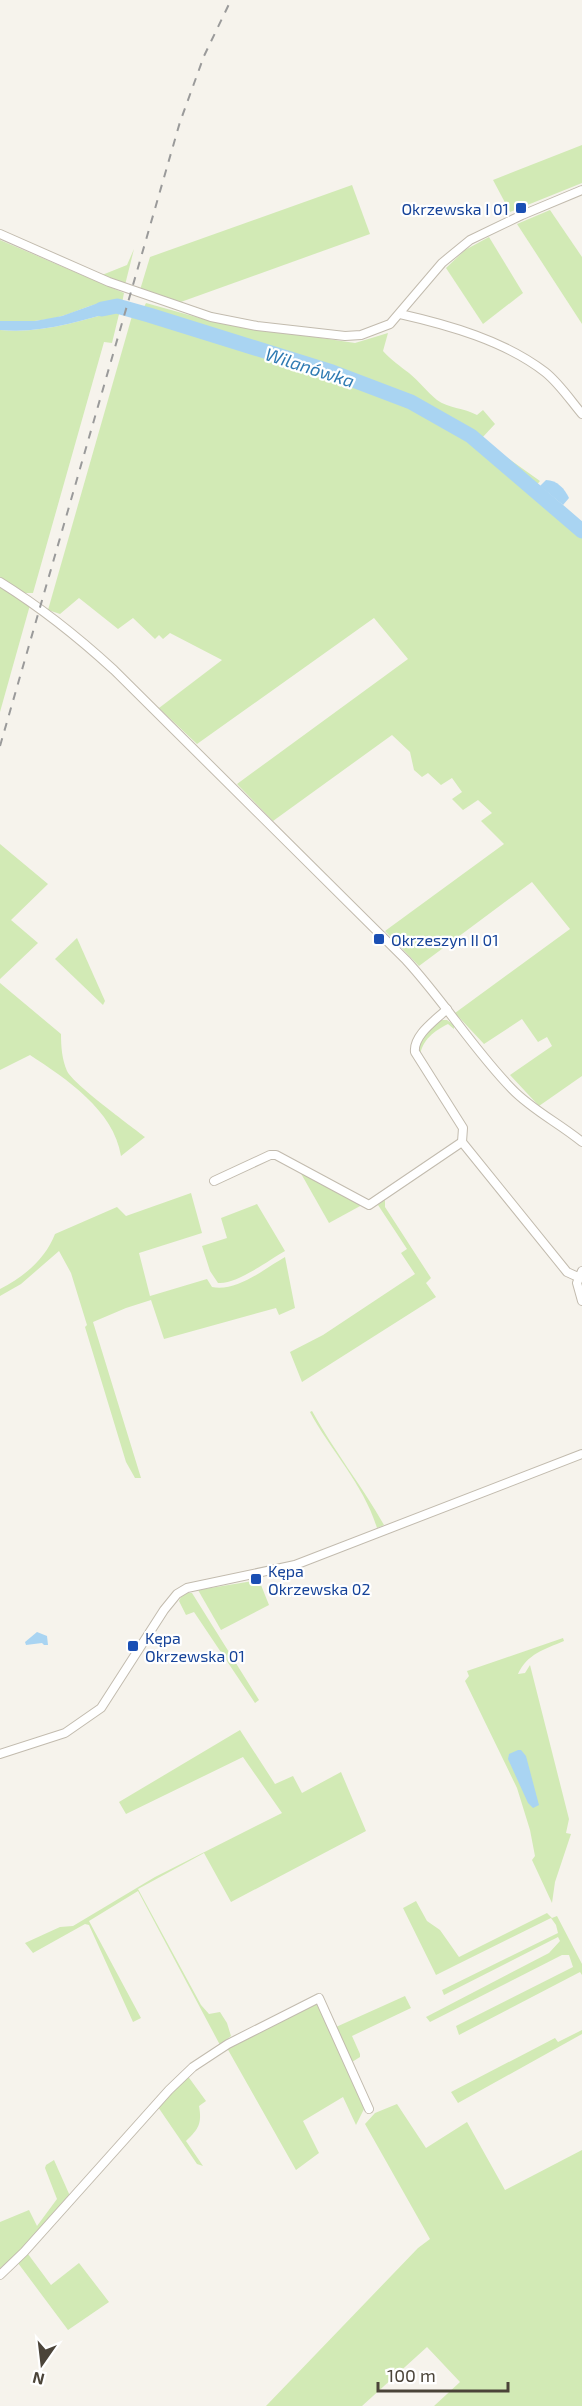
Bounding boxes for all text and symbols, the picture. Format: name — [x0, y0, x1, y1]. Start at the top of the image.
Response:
place label: Okrzewska I 01 — [401, 199, 509, 218]
marker: Okrzewska I 01 — [514, 201, 528, 215]
water label: Wilanówka — [263, 342, 357, 392]
place label: Okrzeszyn II 01 — [391, 930, 499, 949]
marker: Okrzeszyn II 01 — [372, 932, 386, 946]
place label: Kępa Okrzewska 02 — [268, 1561, 370, 1598]
marker: Kępa Okrzewska 02 — [249, 1572, 263, 1586]
place label: Kępa Okrzewska 01 — [145, 1628, 245, 1665]
marker: Kępa Okrzewska 01 — [126, 1639, 140, 1653]
north arrow — [12, 2334, 72, 2394]
scale bar — [378, 2355, 508, 2393]
text: 100 m — [387, 2364, 436, 2386]
text: N — [30, 2368, 46, 2390]

